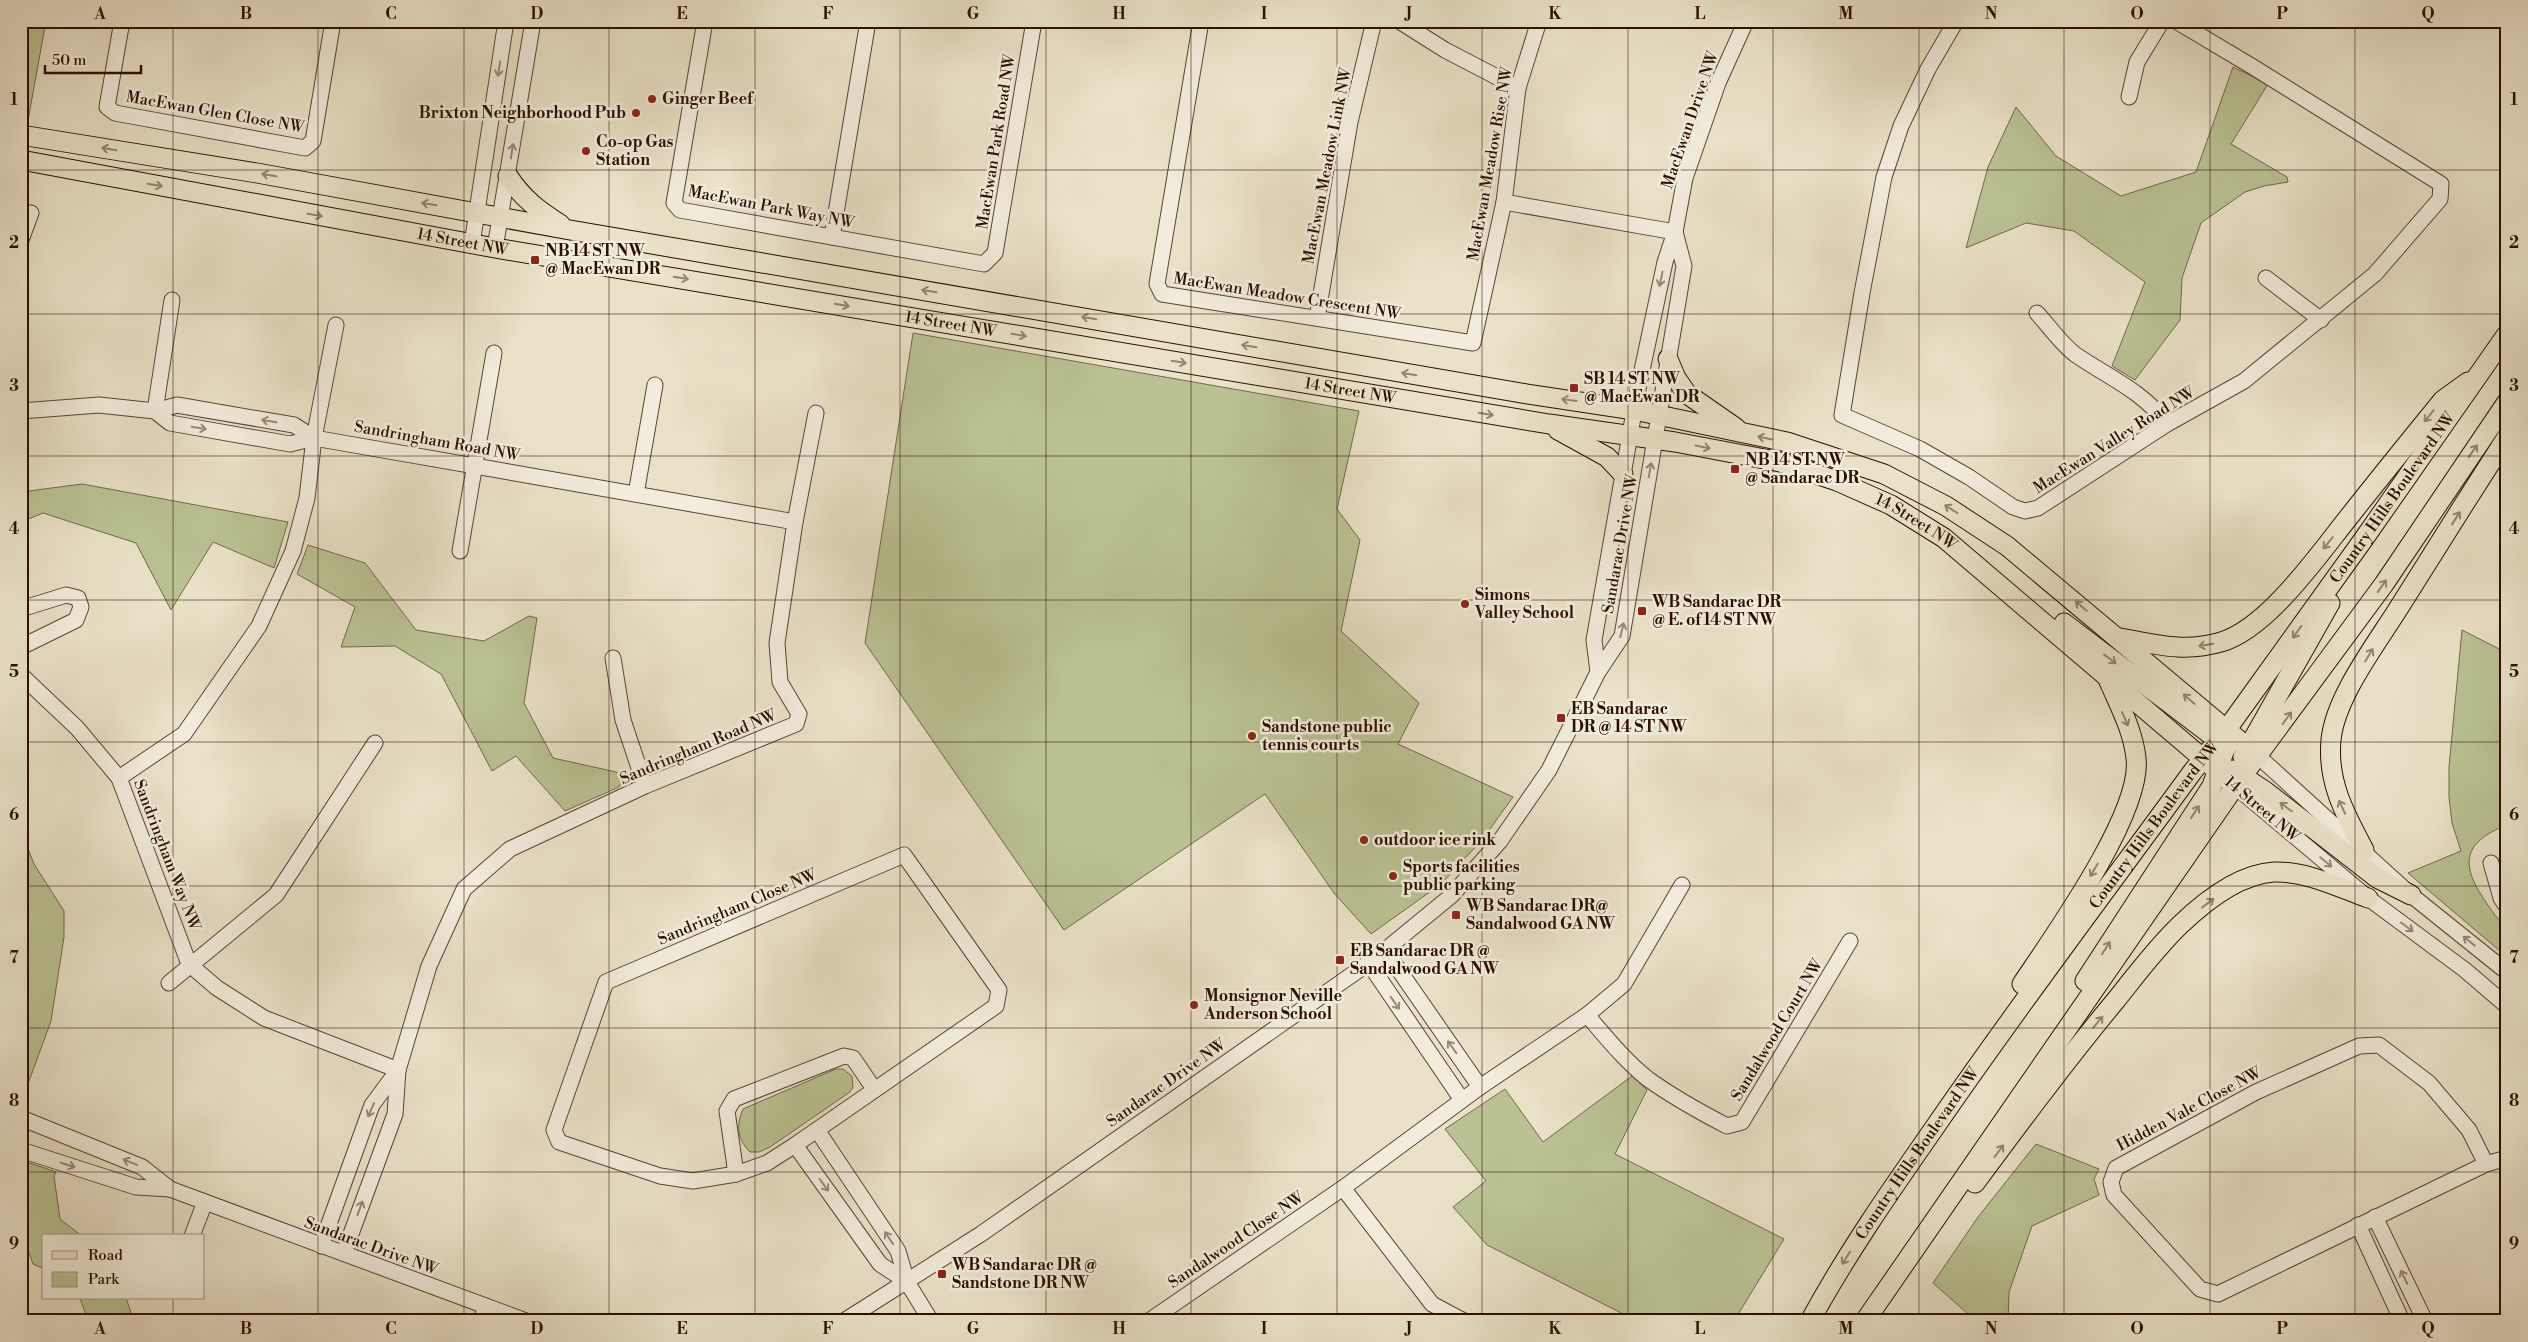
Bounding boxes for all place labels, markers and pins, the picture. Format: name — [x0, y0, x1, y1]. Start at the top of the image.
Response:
place label: Ginger Beef — [662, 89, 755, 109]
marker: Ginger Beef — [646, 93, 658, 105]
place label: Brixton Neighborhood Pub — [419, 103, 626, 123]
marker: Brixton Neighborhood Pub — [630, 107, 642, 119]
place label: Co-op Gas Station — [596, 132, 674, 170]
marker: Co-op Gas Station — [580, 145, 592, 157]
place label: NB 14 ST NW @ MacEwan DR — [545, 241, 662, 279]
marker: NB 14 ST NW @ MacEwan DR — [529, 254, 541, 266]
place label: SB 14 ST NW @ MacEwan DR — [1584, 369, 1701, 407]
marker: SB 14 ST NW @ MacEwan DR — [1568, 382, 1580, 394]
place label: NB 14 ST NW @ Sandarac DR — [1745, 450, 1861, 488]
marker: NB 14 ST NW @ Sandarac DR — [1729, 463, 1741, 475]
place label: Simons Valley School — [1474, 585, 1575, 623]
place label: WB Sandarac DR @ E. of 14 ST NW — [1651, 592, 1782, 630]
marker: Simons Valley School — [1459, 598, 1471, 610]
marker: WB Sandarac DR @ E. of 14 ST NW — [1636, 605, 1648, 617]
place label: EB Sandarac DR @ 14 ST NW — [1571, 699, 1687, 737]
marker: EB Sandarac DR @ 14 ST NW — [1555, 712, 1567, 724]
place label: Sandstone public tennis courts — [1262, 717, 1392, 755]
marker: Sandstone public tennis courts — [1246, 730, 1258, 742]
place label: outdoor ice rink — [1374, 830, 1497, 850]
marker: outdoor ice rink — [1358, 834, 1370, 846]
place label: Sports facilities public parking — [1403, 857, 1520, 895]
marker: Sports facilities public parking — [1387, 870, 1399, 882]
place label: WB Sandarac DR@ Sandalwood GA NW — [1465, 896, 1616, 934]
marker: WB Sandarac DR@ Sandalwood GA NW — [1450, 909, 1462, 921]
place label: EB Sandarac DR @ Sandalwood GA NW — [1350, 941, 1500, 979]
marker: EB Sandarac DR @ Sandalwood GA NW — [1334, 954, 1346, 966]
place label: Monsignor Neville Anderson School — [1203, 986, 1342, 1024]
marker: Monsignor Neville Anderson School — [1188, 999, 1200, 1011]
place label: WB Sandarac DR @ Sandstone DR NW — [951, 1255, 1097, 1293]
marker: WB Sandarac DR @ Sandstone DR NW — [936, 1268, 948, 1280]

